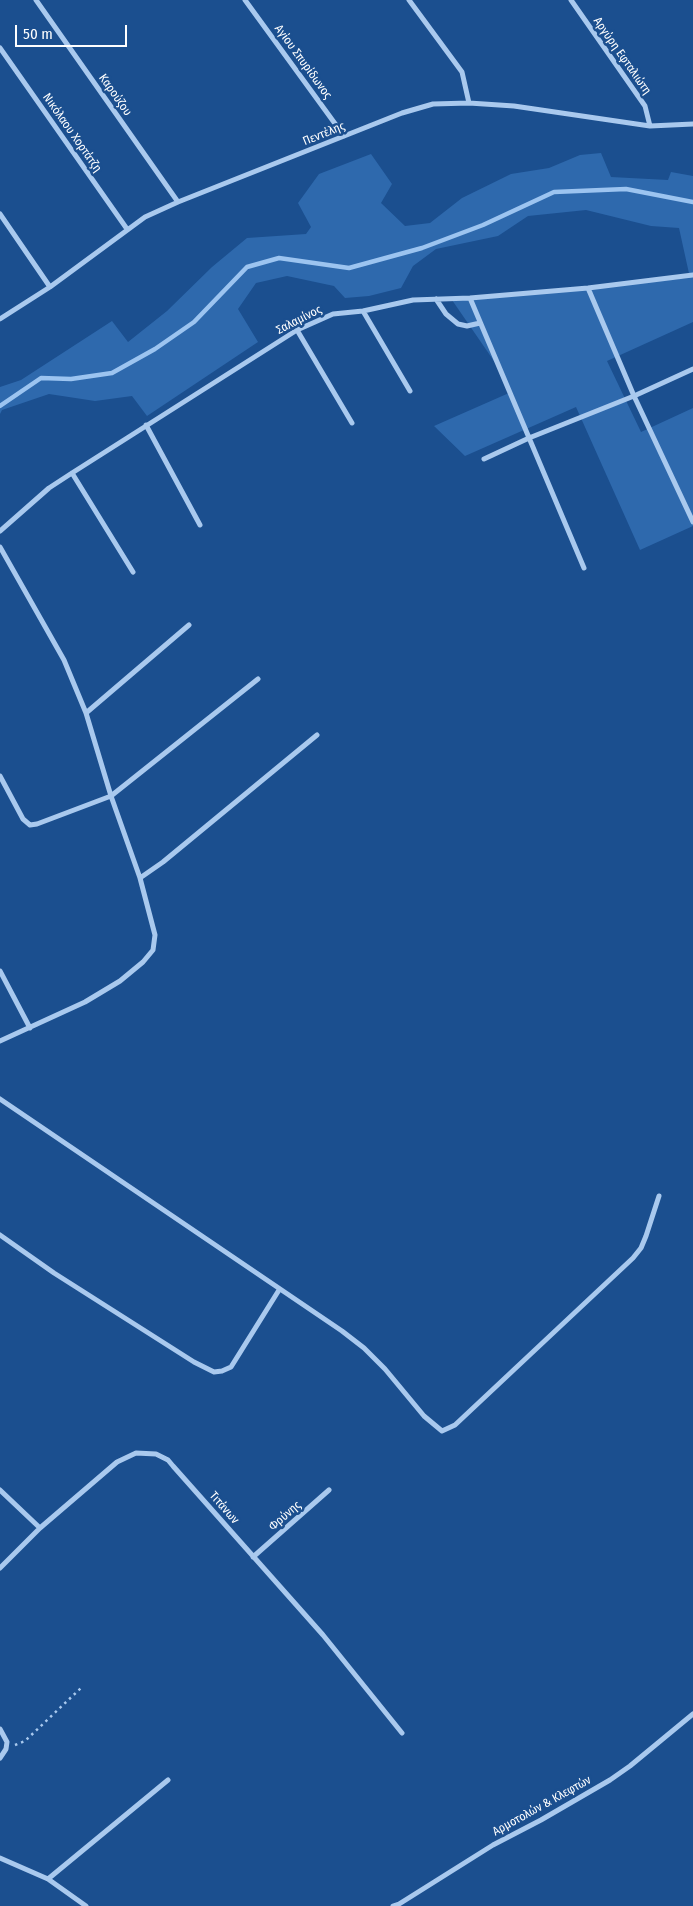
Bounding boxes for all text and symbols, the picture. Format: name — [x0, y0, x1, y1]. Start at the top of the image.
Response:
scale bar — [18, 15, 130, 47]
street label: Αργύρη Εφταλιώτη — [590, 15, 654, 97]
street label: Αγίου Σπυρίδωνος — [271, 22, 335, 102]
text: 50 m — [23, 25, 53, 43]
street label: Καρούζου — [95, 71, 135, 119]
street label: Νικόλαου Χορτάτζη — [39, 91, 105, 175]
street label: Πεντέλης — [301, 119, 347, 149]
street label: Σαλαμίνος — [274, 302, 324, 338]
street label: Τιτάνων — [206, 1489, 242, 1527]
street label: Φρύνης — [266, 1498, 304, 1534]
street label: Αρμοτολών & Κλεφτών — [490, 1773, 594, 1839]

